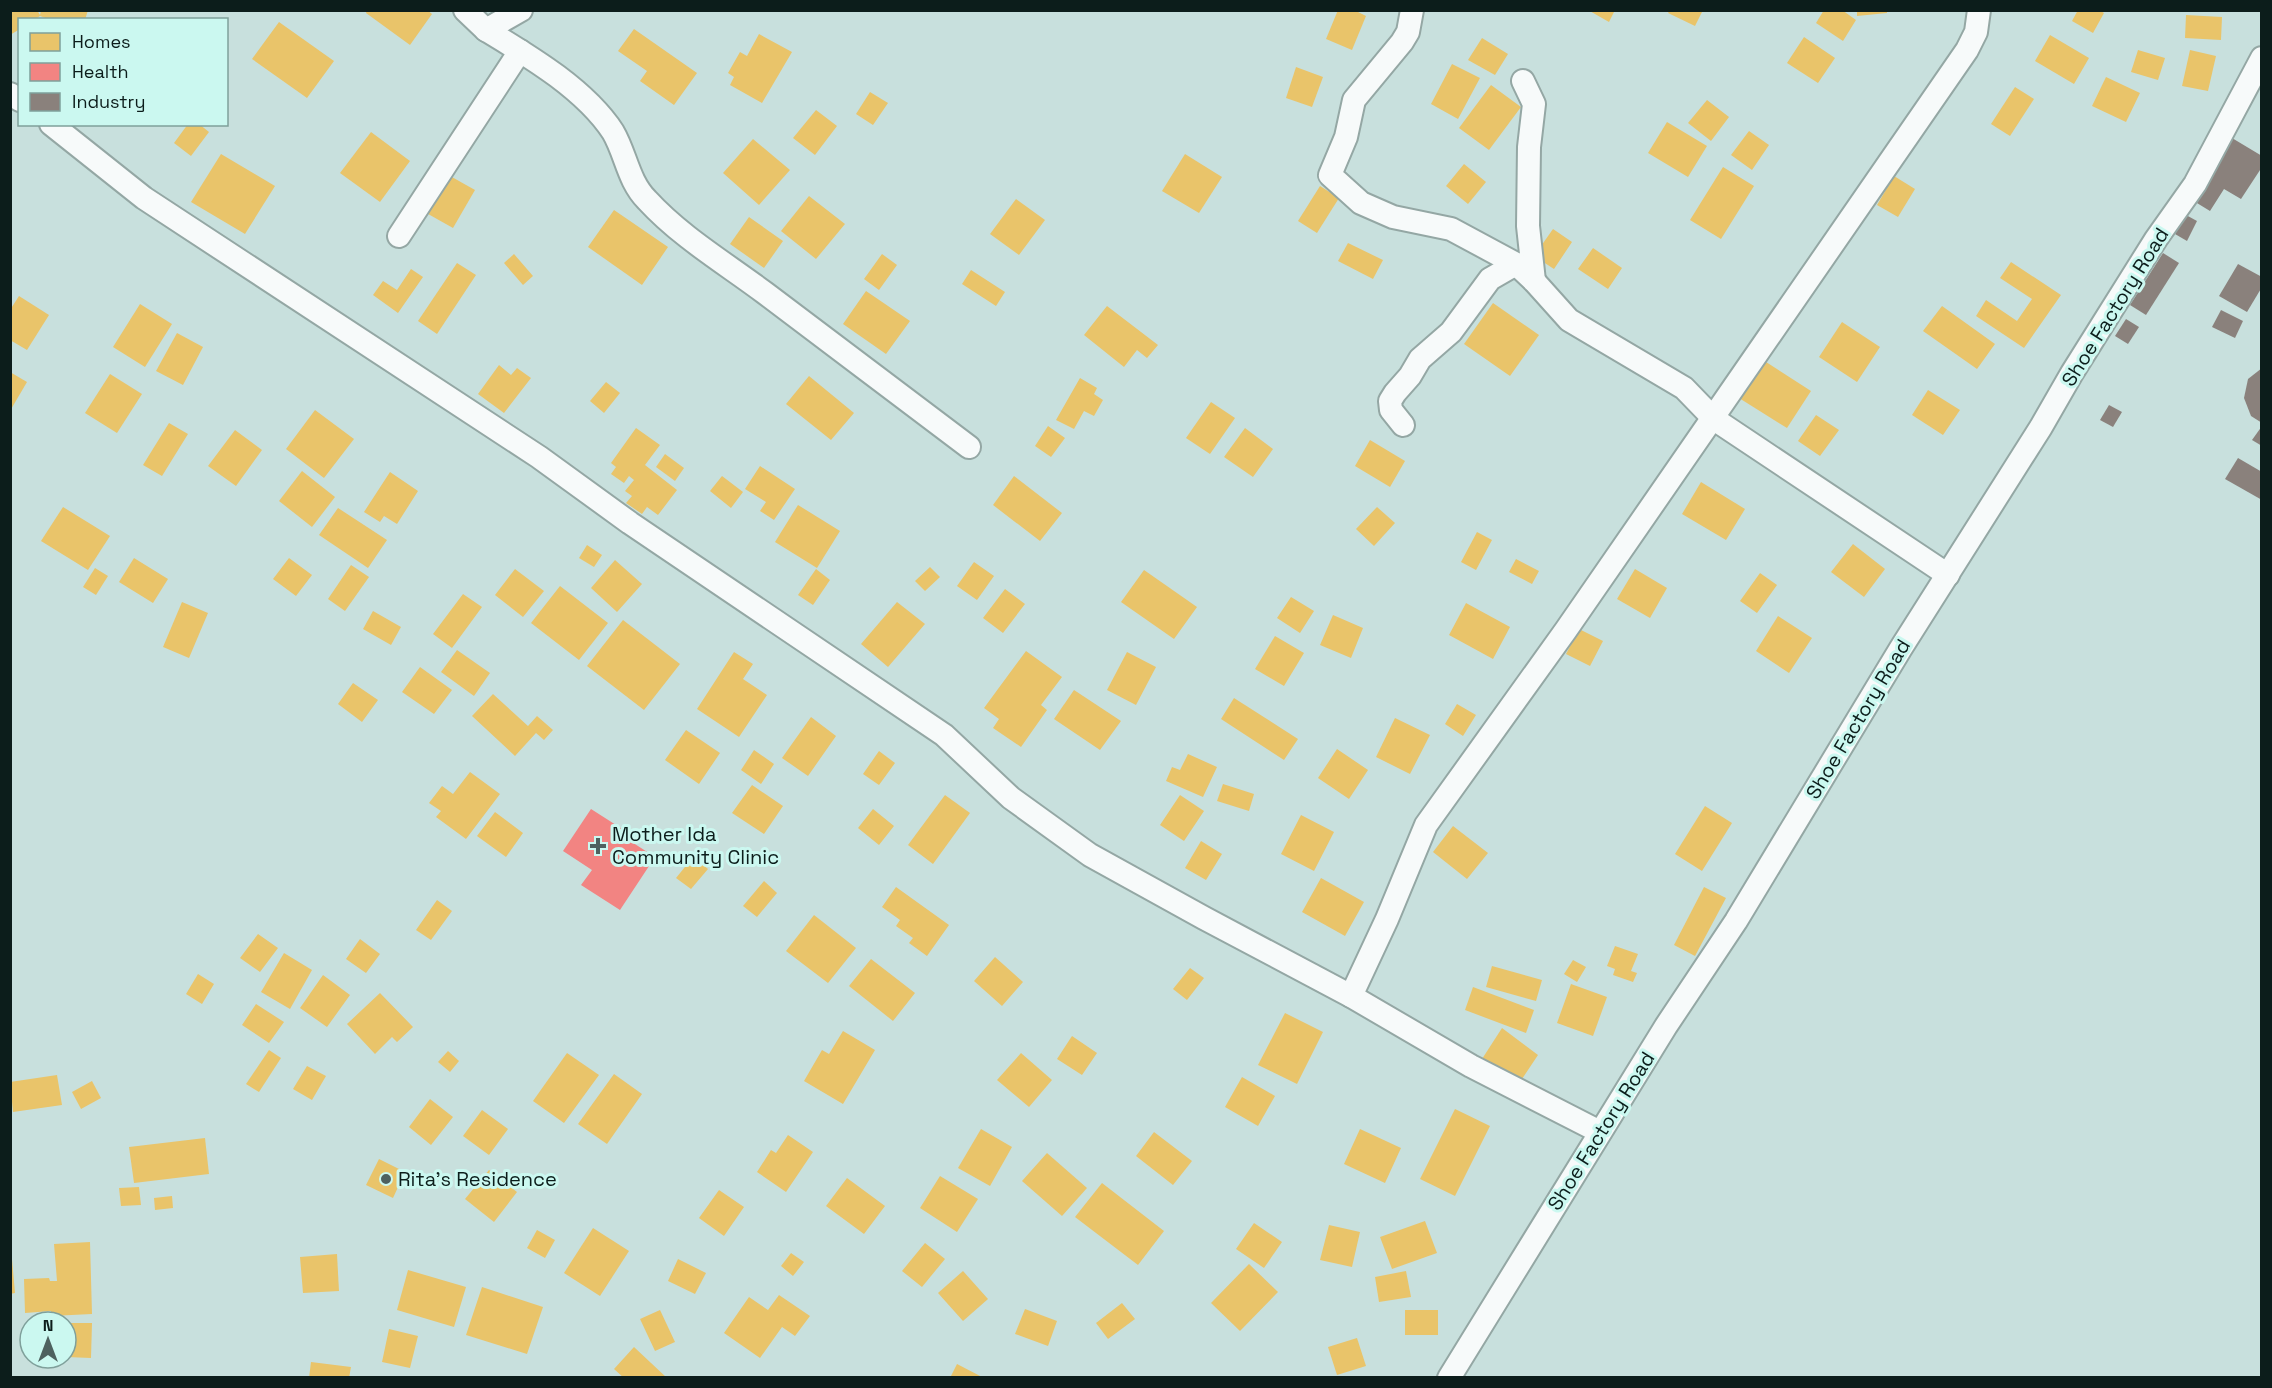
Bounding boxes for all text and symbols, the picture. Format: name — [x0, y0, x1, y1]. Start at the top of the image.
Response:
legend — [18, 18, 228, 126]
text: Homes — [72, 30, 131, 53]
text: Health — [72, 60, 129, 83]
text: Industry — [72, 90, 145, 113]
street label: Shoe Factory Road — [2056, 223, 2174, 391]
street label: Shoe Factory Road — [1800, 634, 1916, 804]
place label: Mother Ida Community Clinic — [612, 821, 779, 870]
marker: Mother Ida Community Clinic — [589, 837, 607, 855]
street label: Shoe Factory Road — [1542, 1047, 1660, 1215]
place label: Rita's Residence — [398, 1166, 557, 1192]
marker: Rita's Residence — [379, 1172, 393, 1186]
north arrow — [18, 1310, 78, 1370]
text: N — [43, 1315, 53, 1336]

